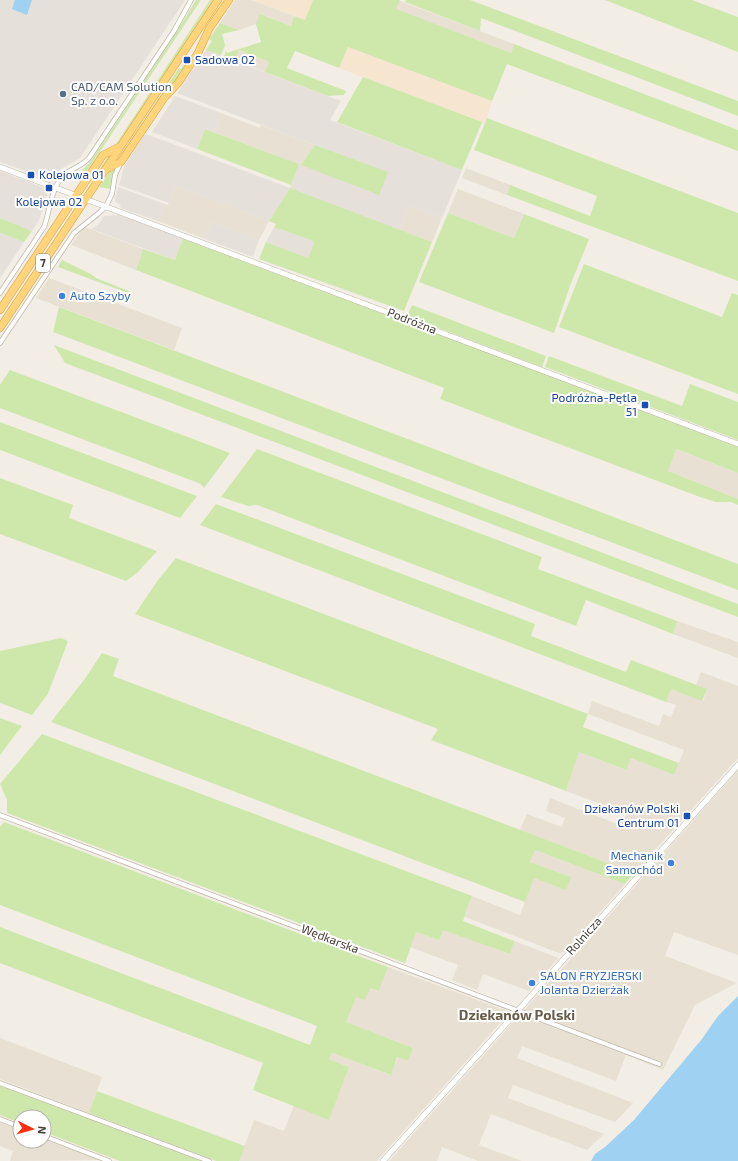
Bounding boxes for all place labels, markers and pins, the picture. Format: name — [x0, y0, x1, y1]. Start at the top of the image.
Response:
place label: Sadowa 02 — [195, 52, 255, 66]
marker: Sadowa 02 — [182, 55, 192, 65]
place label: CAD/CAM Solution Sp. z o.o. — [71, 79, 172, 107]
marker: CAD/CAM Solution Sp. z o.o. — [58, 89, 68, 99]
place label: Kolejowa 01 — [39, 167, 104, 182]
marker: Kolejowa 01 — [26, 170, 36, 180]
marker: Kolejowa 02 — [44, 183, 54, 193]
place label: Kolejowa 02 — [16, 194, 83, 209]
place label: Auto Szyby — [70, 288, 131, 302]
marker: Auto Szyby — [57, 291, 67, 301]
place label: Podróżna-Pętla 51 — [552, 390, 637, 418]
marker: Podróżna-Pętla 51 — [640, 400, 650, 410]
place label: Dziekanów Polski Centrum 01 — [584, 801, 679, 829]
marker: Dziekanów Polski Centrum 01 — [682, 811, 692, 821]
place label: Mechanik Samochód — [606, 848, 663, 876]
marker: Mechanik Samochód — [666, 858, 676, 868]
place label: SALON FRYZJERSKI Jolanta Dzierżak — [540, 968, 642, 996]
marker: SALON FRYZJERSKI Jolanta Dzierżak — [527, 978, 537, 988]

